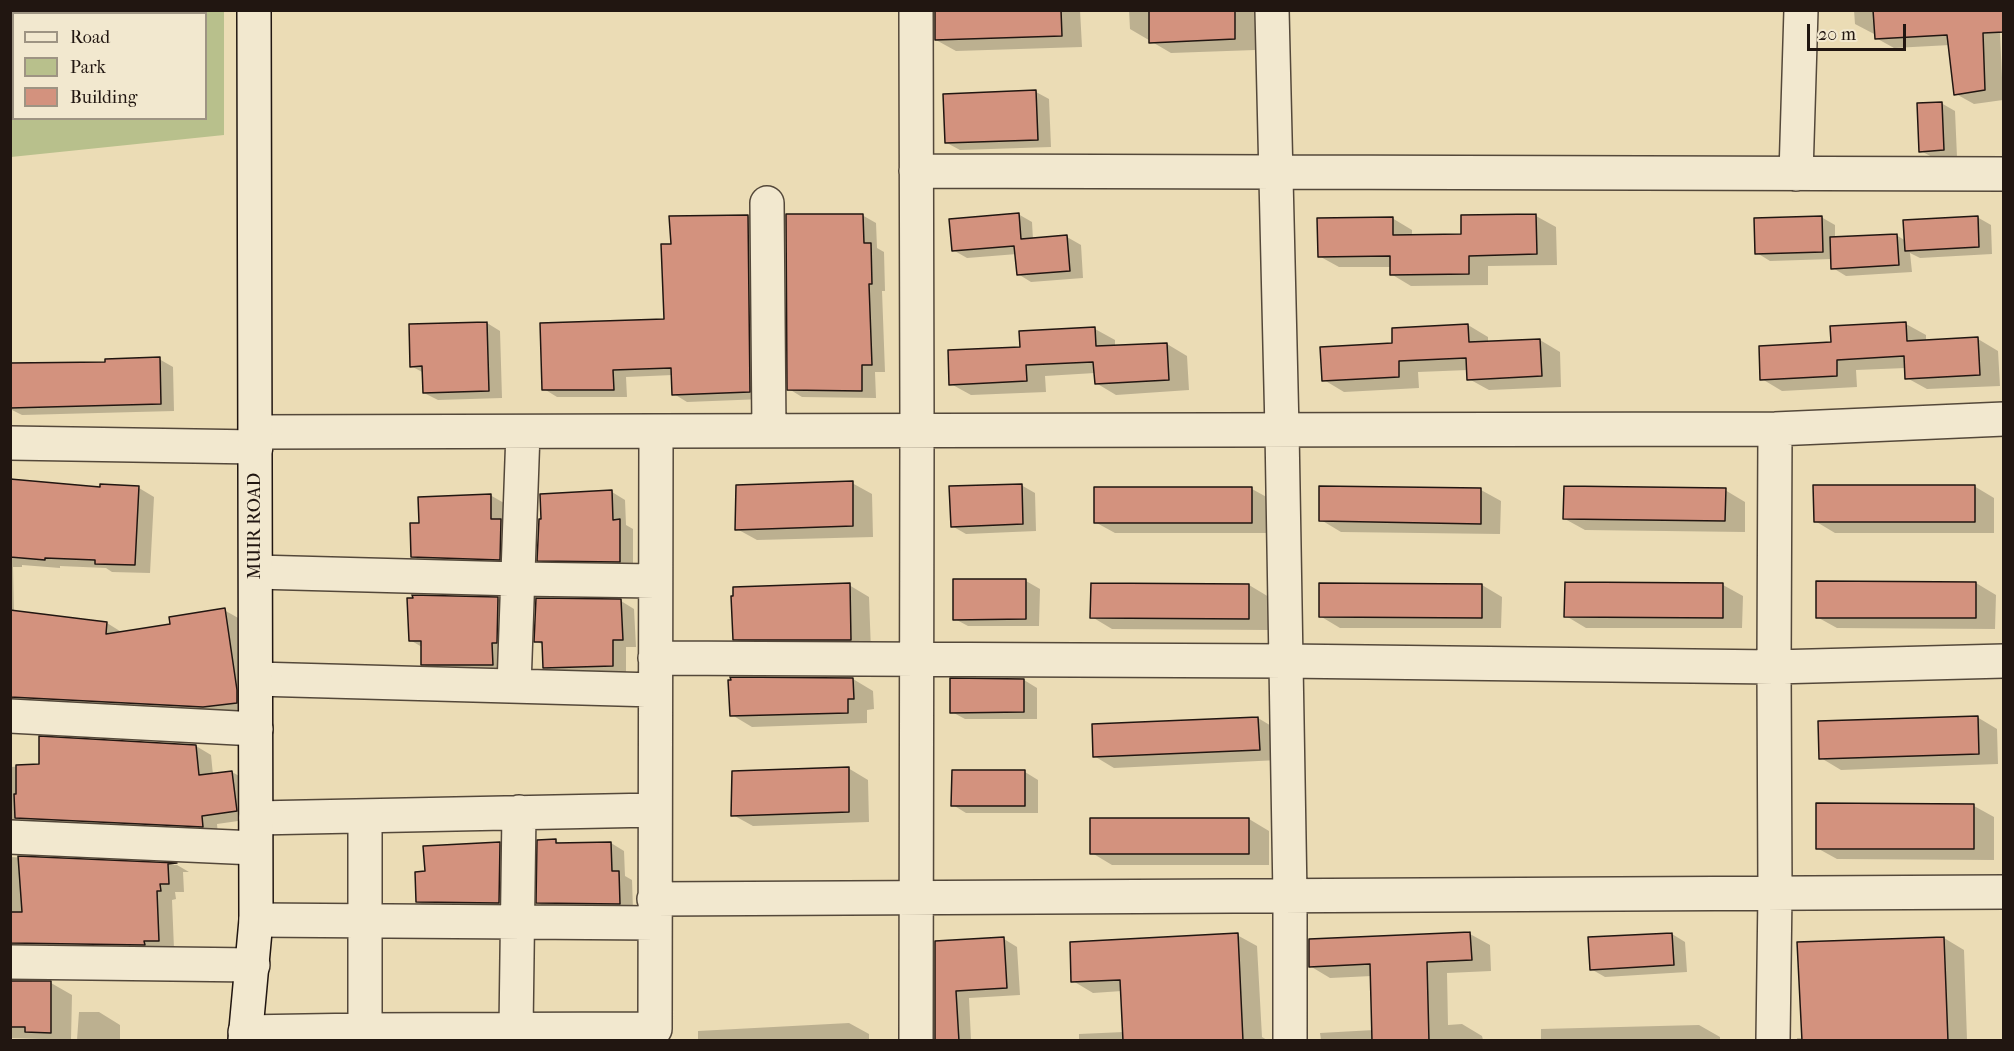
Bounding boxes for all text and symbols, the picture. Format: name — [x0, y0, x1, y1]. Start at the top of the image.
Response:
legend — [12, 12, 207, 120]
scale bar — [1810, 12, 1909, 50]
text: 20 m — [1818, 24, 1856, 45]
text: Road — [70, 27, 110, 48]
text: Park — [70, 57, 106, 78]
text: Building — [70, 87, 137, 108]
street label: MUIR ROAD — [245, 473, 267, 579]

